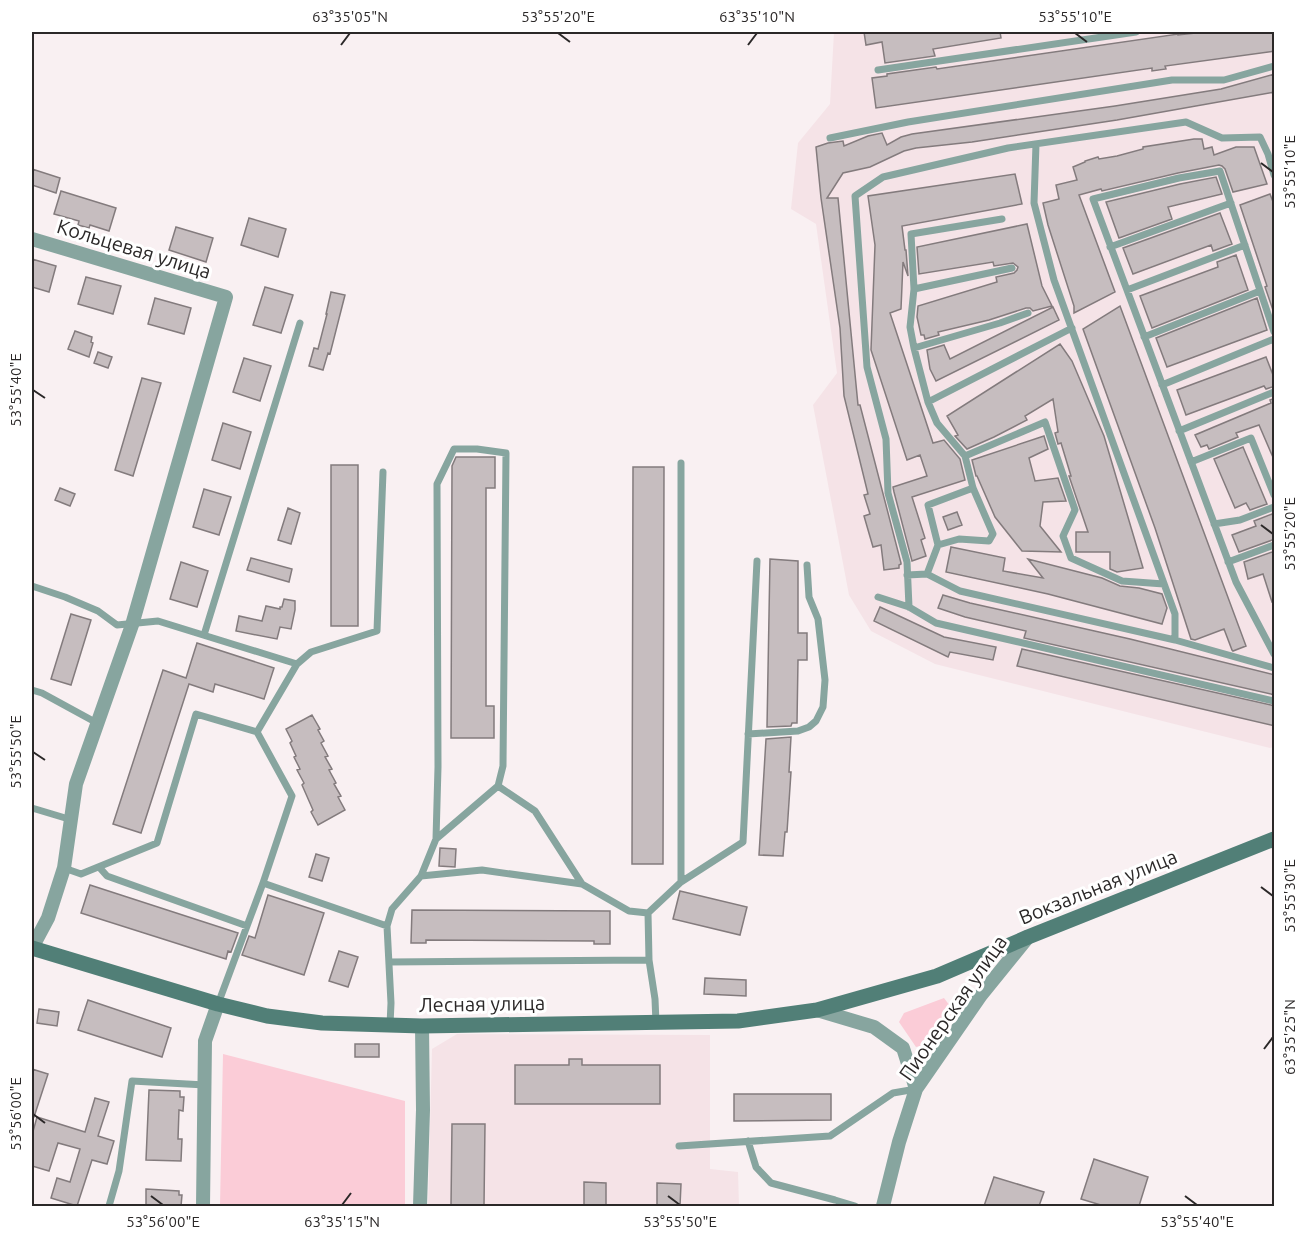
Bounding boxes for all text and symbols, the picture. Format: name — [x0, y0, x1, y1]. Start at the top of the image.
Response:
text: 63°35'05"N — [312, 8, 388, 25]
text: 53°55'20"E — [521, 8, 595, 25]
text: 63°35'10"N — [719, 8, 795, 25]
text: 53°55'10"E — [1038, 8, 1112, 25]
text: 53°55'10"E — [1281, 135, 1298, 209]
street label: Кольцевая улица — [54, 214, 214, 283]
text: 53°55'40"E — [7, 353, 24, 427]
text: 53°55'20"E — [1281, 497, 1298, 571]
text: 53°55'50"E — [7, 715, 24, 789]
street label: Вокзальная улица — [1015, 844, 1180, 929]
text: 53°55'30"E — [1281, 859, 1298, 933]
street label: Пионерская улица — [894, 931, 1011, 1085]
street label: Лесная улица — [419, 991, 545, 1016]
text: 63°35'25"N — [1281, 999, 1298, 1075]
text: 53°56'00"E — [7, 1077, 24, 1151]
text: 53°56'00"E — [126, 1213, 200, 1230]
text: 63°35'15"N — [304, 1213, 380, 1230]
text: 53°55'50"E — [643, 1213, 717, 1230]
text: 53°55'40"E — [1160, 1213, 1234, 1230]

